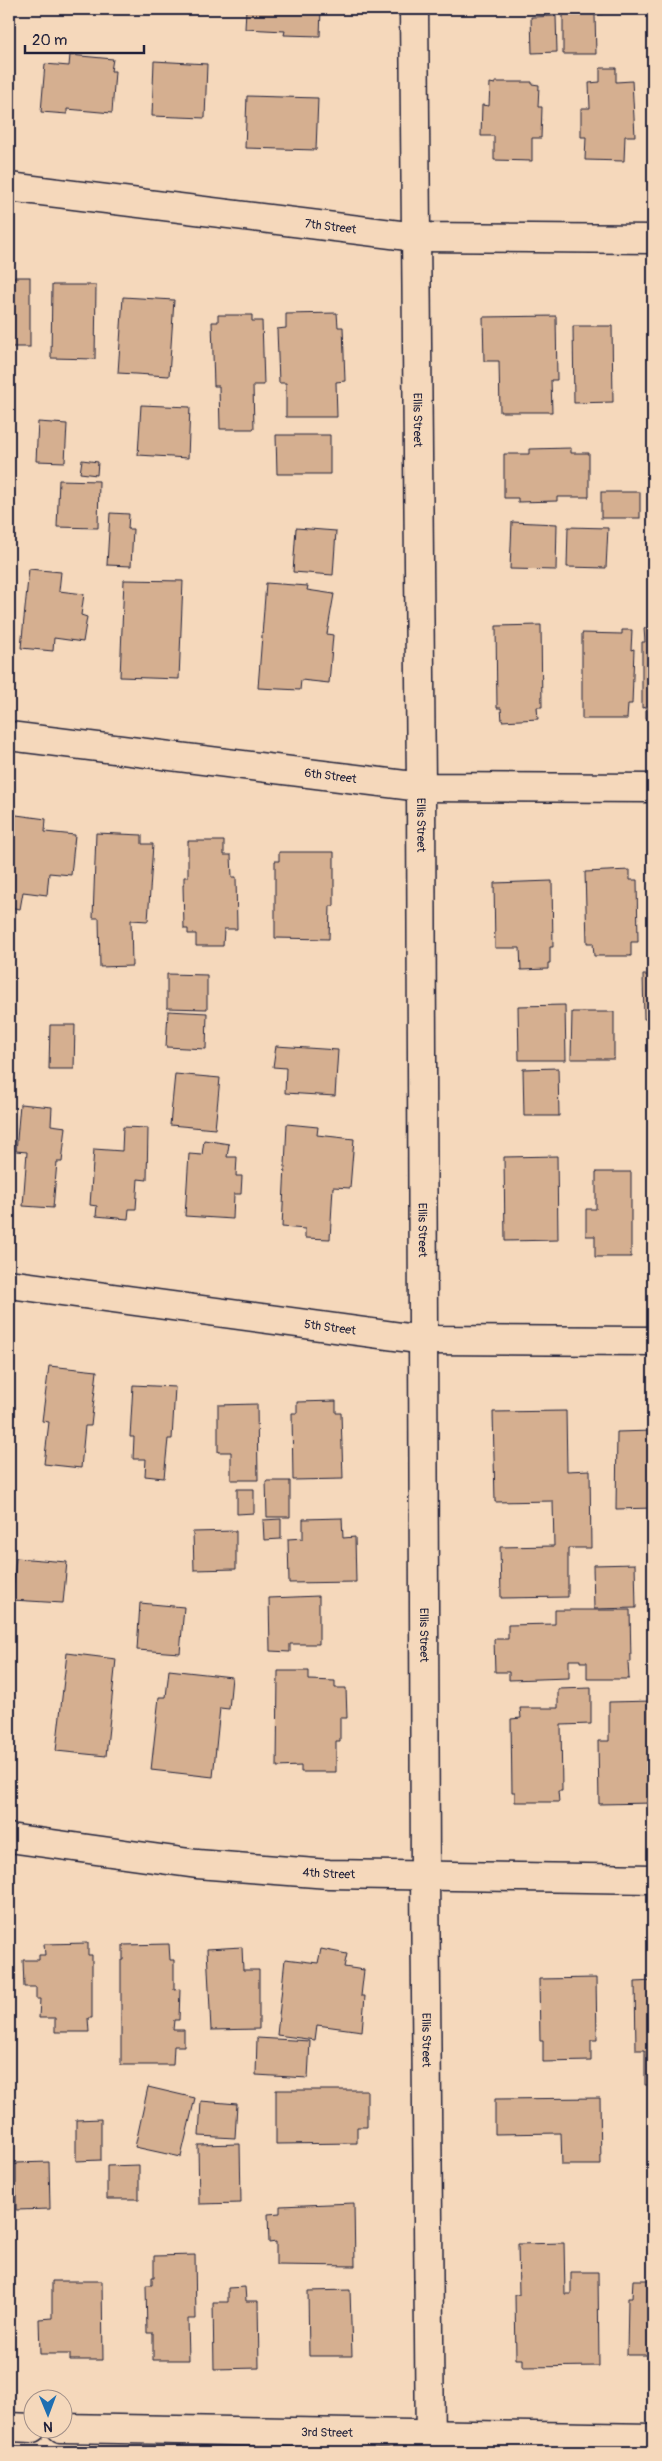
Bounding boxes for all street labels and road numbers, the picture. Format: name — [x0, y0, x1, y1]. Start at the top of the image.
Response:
street label: 7th Street — [304, 216, 357, 238]
street label: Ellis Street — [409, 393, 425, 448]
street label: 6th Street — [303, 766, 358, 787]
street label: Ellis Street — [413, 798, 428, 852]
street label: Ellis Street — [415, 1203, 430, 1257]
street label: 5th Street — [303, 1317, 357, 1339]
street label: Ellis Street — [416, 1608, 431, 1662]
street label: 4th Street — [302, 1865, 355, 1882]
street label: Ellis Street — [418, 2013, 434, 2068]
street label: 3rd Street — [301, 2425, 353, 2441]

